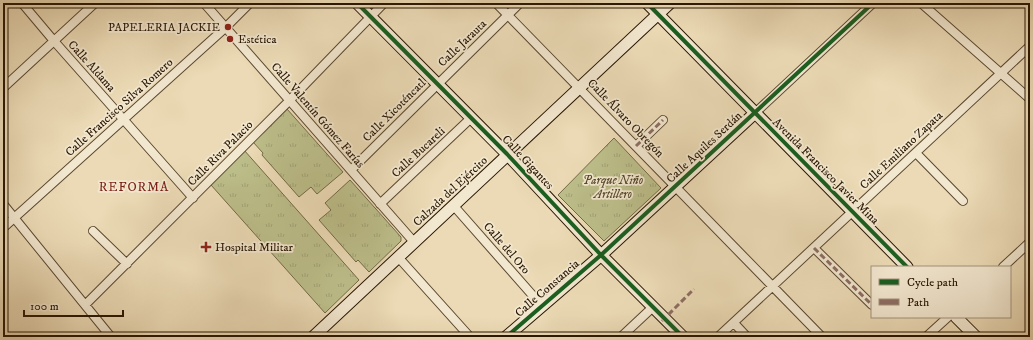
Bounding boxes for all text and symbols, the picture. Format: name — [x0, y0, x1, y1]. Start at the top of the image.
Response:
street label: Calle Jarauta — [435, 16, 490, 70]
place label: PAPELERIA JACKIE — [108, 20, 220, 35]
marker: PAPELERIA JACKIE — [223, 22, 233, 32]
place label: Estética — [238, 32, 277, 47]
marker: Estética — [225, 34, 235, 44]
street label: Calle Aldama — [65, 37, 119, 96]
street label: Calle Francisco Silva Romero — [62, 55, 177, 160]
street label: Calle Valentín Gómez Farías — [268, 59, 368, 171]
street label: Calle Xicoténcatl — [360, 75, 429, 145]
street label: Calle Álvaro Obregón — [584, 76, 668, 161]
street label: Calle Aquiles Serdán — [663, 108, 746, 186]
street label: Calle Emiliano Zapata — [857, 108, 946, 193]
street label: Avenida Francisco Javier Mina — [769, 115, 883, 228]
street label: Calle Riva Palacio — [184, 117, 256, 189]
street label: Calle Bucareli — [389, 124, 448, 181]
street label: Calle Gigantes — [499, 132, 557, 193]
street label: Calzada del Ejército — [410, 153, 491, 230]
park label: Parque Niño Artillero — [583, 173, 644, 202]
district label: REFORMA — [99, 179, 169, 195]
street label: Calle del Oro — [480, 219, 533, 277]
place label: Hospital Militar — [215, 240, 294, 255]
marker: Hospital Militar — [200, 241, 212, 253]
street label: Calle Constancia — [512, 256, 583, 320]
legend — [871, 266, 1011, 318]
text: Cycle path — [907, 275, 959, 290]
scale bar — [24, 292, 123, 318]
text: Path — [907, 295, 930, 310]
text: 100 m — [30, 299, 59, 314]

